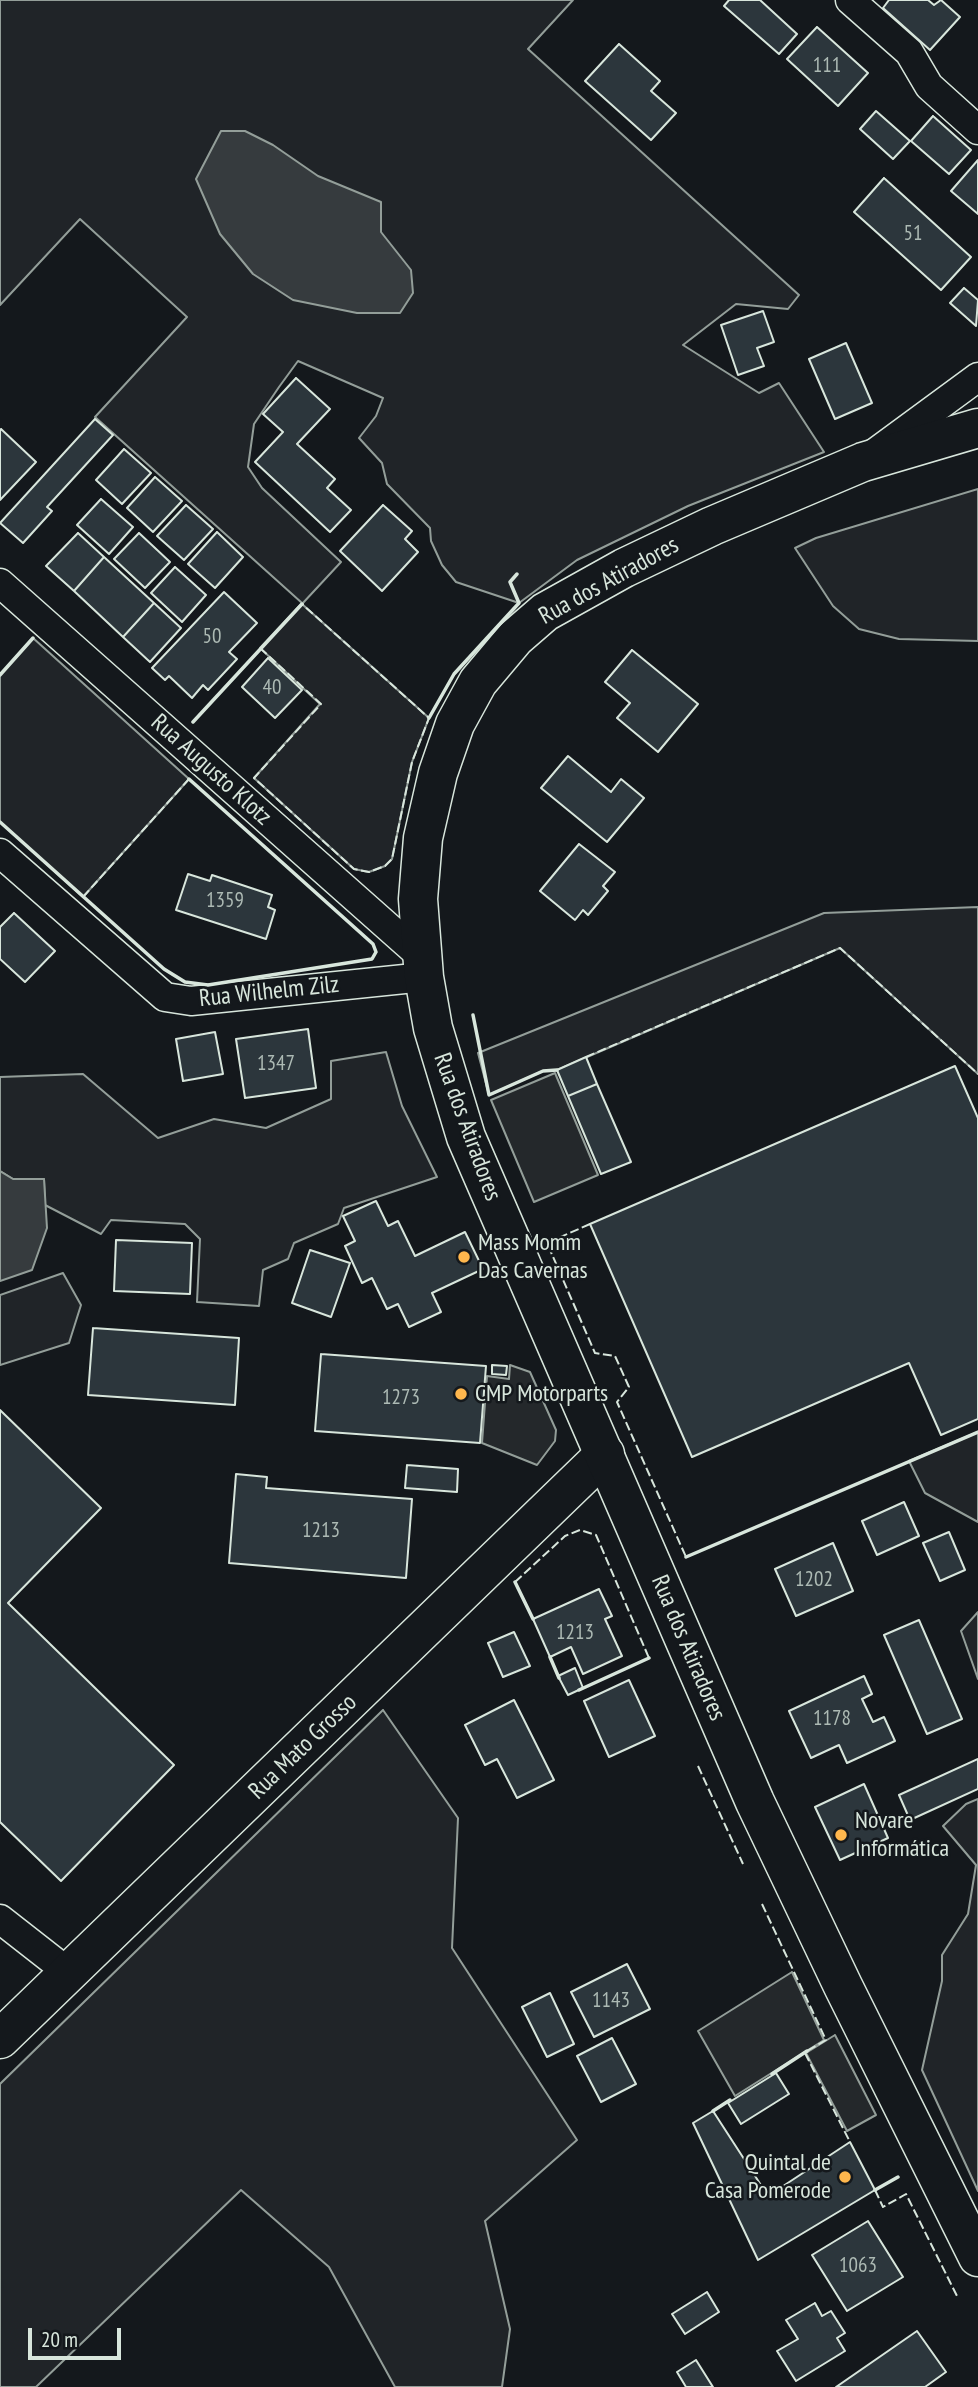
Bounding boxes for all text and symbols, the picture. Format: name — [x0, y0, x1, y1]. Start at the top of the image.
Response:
house number: 111 — [813, 53, 841, 79]
house number: 51 — [904, 221, 922, 247]
street label: Rua dos Atiradores — [534, 531, 684, 631]
house number: 50 — [203, 624, 221, 650]
house number: 40 — [263, 675, 281, 701]
street label: Rua Augusto Klotz — [145, 708, 277, 832]
house number: 1359 — [206, 888, 244, 914]
street label: Rua Wilhelm Zilz — [198, 970, 340, 1014]
street label: Rua dos Atiradores — [427, 1049, 507, 1205]
house number: 1347 — [257, 1051, 295, 1077]
place label: Mass Momm Das Cavernas — [478, 1229, 588, 1285]
marker: Mass Momm Das Cavernas — [456, 1249, 472, 1265]
place label: CMP Motorparts — [475, 1380, 608, 1408]
house number: 1273 — [382, 1385, 420, 1411]
marker: CMP Motorparts — [453, 1386, 469, 1402]
house number: 1213 — [302, 1518, 340, 1544]
house number: 1202 — [795, 1567, 833, 1593]
street label: Rua dos Atiradores — [644, 1571, 732, 1725]
house number: 1213 — [556, 1620, 594, 1646]
street label: Rua Mato Grosso — [243, 1688, 363, 1806]
house number: 1178 — [813, 1706, 851, 1732]
place label: Novare Informática — [855, 1807, 949, 1863]
marker: Novare Informática — [833, 1827, 849, 1843]
house number: 1143 — [592, 1988, 630, 2014]
place label: Quintal de Casa Pomerode — [705, 2149, 831, 2205]
marker: Quintal de Casa Pomerode — [837, 2169, 853, 2185]
house number: 1063 — [839, 2253, 877, 2279]
scale bar — [32, 2314, 124, 2358]
text: 20 m — [41, 2326, 78, 2353]

